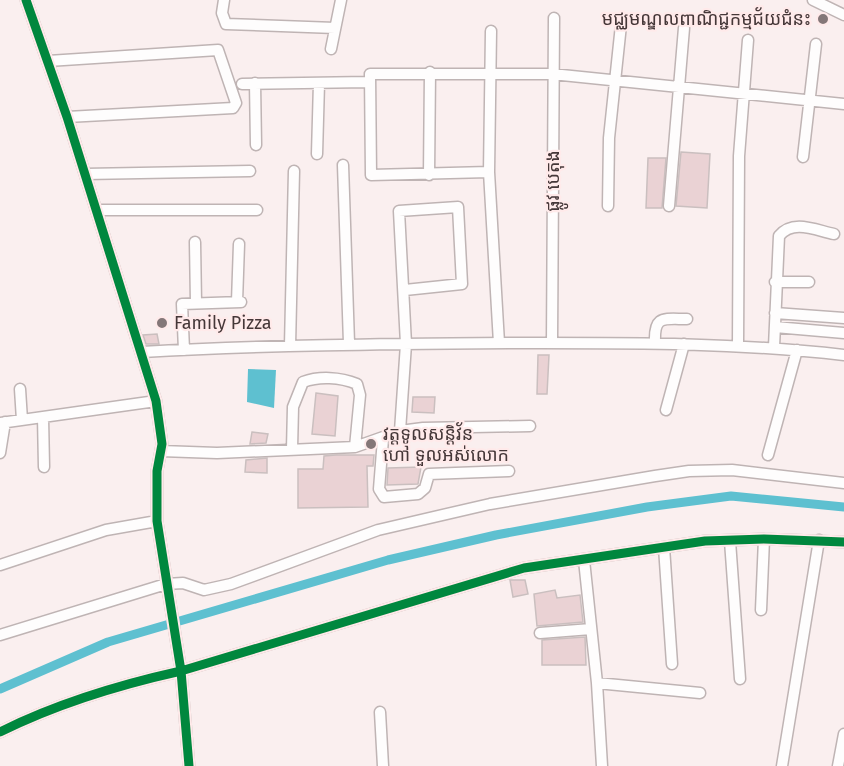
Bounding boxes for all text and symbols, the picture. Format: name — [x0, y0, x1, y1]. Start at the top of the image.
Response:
place label: មជ្ឈមណ្ឌលពាណិជ្ជកម្មជ័យជំនះ — [602, 7, 811, 30]
marker: មជ្ឈមណ្ឌលពាណិជ្ជកម្មជ័យជំនះ — [816, 12, 830, 26]
street label: ផ្លូវ បេតុង — [542, 150, 569, 212]
place label: Family Pizza — [174, 312, 272, 334]
marker: Family Pizza — [155, 316, 169, 330]
place label: វត្តទូលសន្តិវ័ន ហៅ ទួលអស់លោក — [383, 422, 509, 466]
marker: វត្តទូលសន្តិវ័ន ហៅ ទួលអស់លោក — [364, 437, 378, 451]

